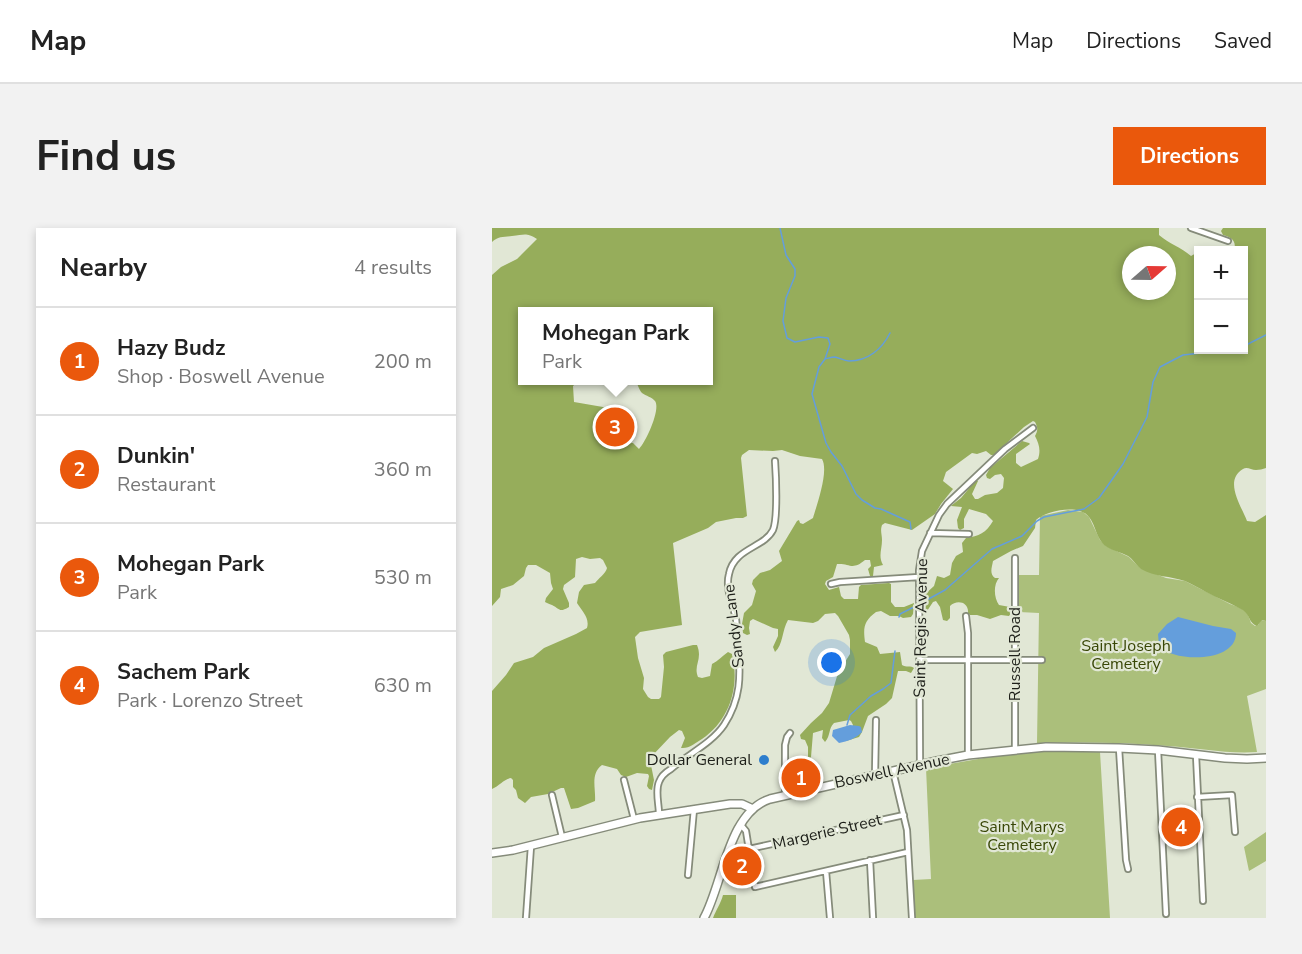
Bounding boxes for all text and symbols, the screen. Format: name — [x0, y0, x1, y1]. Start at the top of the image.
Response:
text: Map — [30, 22, 86, 60]
text: Map — [1012, 27, 1053, 55]
text: Directions — [1086, 27, 1181, 55]
text: Saved — [1214, 27, 1272, 55]
button: Directions — [1113, 127, 1266, 185]
text: Find us — [36, 128, 176, 185]
north arrow — [1122, 246, 1176, 300]
map controls — [1194, 246, 1248, 354]
button: + — [1194, 246, 1248, 300]
text: Nearby — [60, 250, 147, 285]
text: 4 results — [354, 254, 432, 281]
button: − — [1194, 300, 1248, 354]
popup — [518, 307, 713, 385]
text: Mohegan Park — [542, 318, 689, 348]
text: Hazy Budz — [117, 333, 225, 363]
text: 1 — [74, 348, 86, 375]
text: 200 m — [374, 348, 432, 375]
text: Park — [542, 348, 582, 375]
text: Shop · Boswell Avenue — [117, 363, 325, 390]
pin: 3 — [596, 404, 634, 450]
text: Dunkin' — [117, 441, 195, 471]
text: 2 — [74, 456, 86, 483]
text: 360 m — [374, 456, 432, 483]
text: Restaurant — [117, 471, 215, 498]
text: Mohegan Park — [117, 549, 264, 579]
street label: Saint Regis Avenue — [909, 558, 933, 698]
text: 3 — [74, 564, 86, 591]
text: 530 m — [374, 564, 432, 591]
text: Park — [117, 579, 157, 606]
street label: Sandy Lane — [718, 583, 750, 669]
street label: Russell Road — [1004, 607, 1026, 701]
park label: Saint Joseph Cemetery — [1081, 635, 1171, 675]
your location — [817, 648, 846, 677]
text: Sachem Park — [117, 657, 250, 687]
text: 4 — [74, 672, 86, 699]
text: 630 m — [374, 672, 432, 699]
text: Park · Lorenzo Street — [117, 687, 303, 714]
street label: Boswell Avenue — [832, 748, 952, 794]
place label: Dollar General — [647, 749, 752, 771]
marker: Dollar General — [757, 753, 771, 767]
pin: 1 — [782, 756, 820, 800]
pin: 4 — [1162, 804, 1200, 850]
street label: Margerie Street — [770, 809, 884, 855]
park label: Saint Marys Cemetery — [980, 816, 1064, 856]
pin: 2 — [722, 844, 762, 888]

